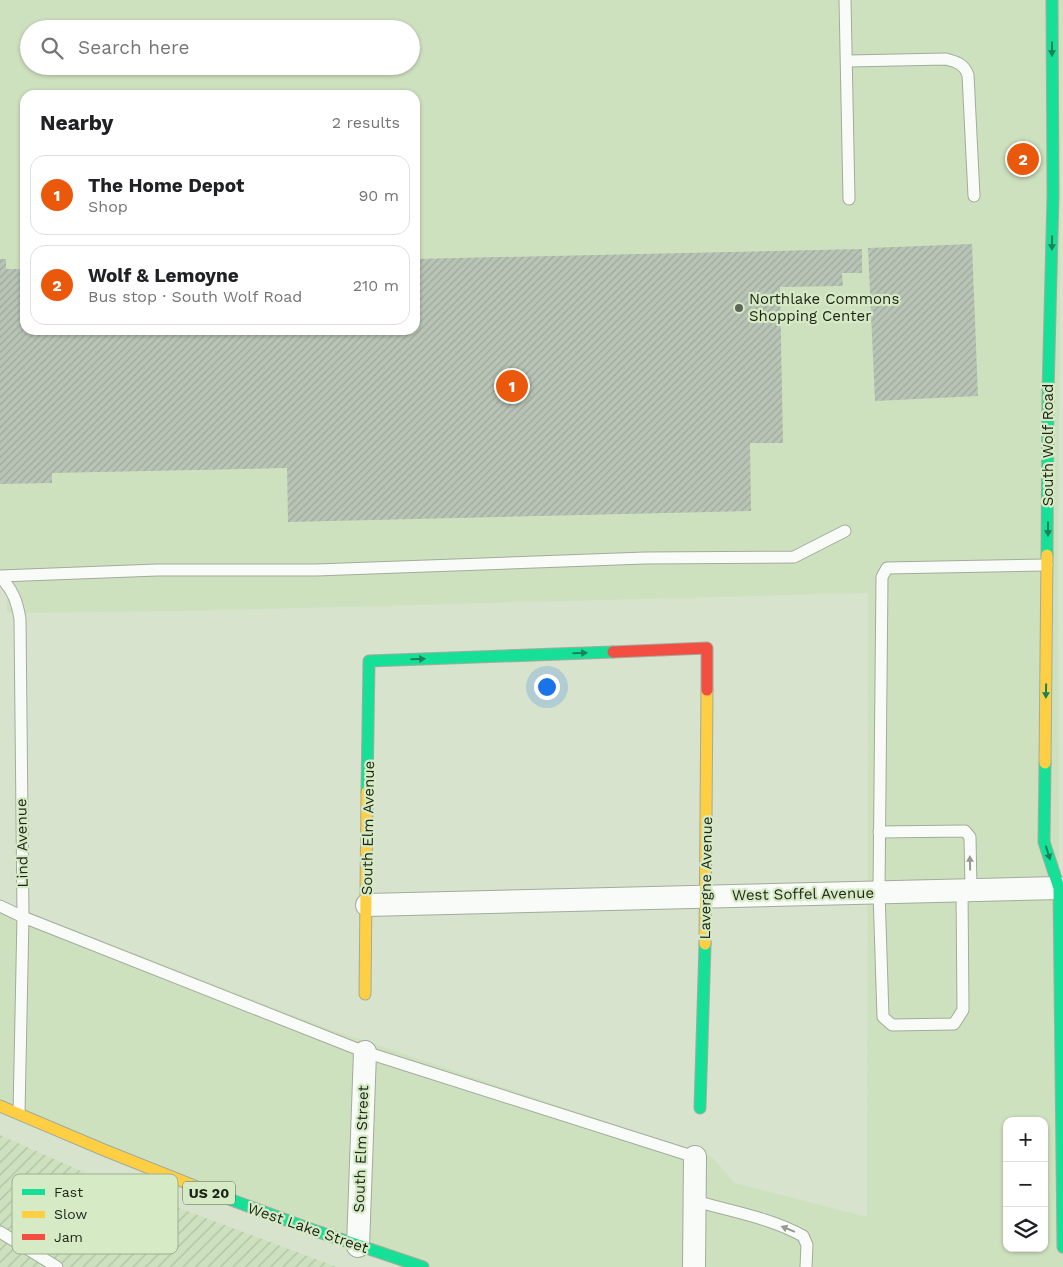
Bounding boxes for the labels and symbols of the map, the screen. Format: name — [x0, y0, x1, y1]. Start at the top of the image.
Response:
one-way arrow — [1048, 41, 1056, 57]
pin: 2 — [1007, 140, 1039, 178]
one-way arrow — [1048, 236, 1056, 252]
place label: Northlake Commons Shopping Center — [749, 290, 899, 325]
marker: Northlake Commons Shopping Center — [733, 302, 745, 314]
pin: 1 — [496, 367, 528, 405]
street label: South Wolf Road — [1039, 384, 1057, 506]
one-way arrow — [1044, 521, 1052, 537]
one-way arrow — [573, 649, 589, 657]
one-way arrow — [410, 655, 426, 663]
your location — [534, 674, 560, 700]
one-way arrow — [1042, 684, 1050, 700]
street label: South Elm Avenue — [358, 761, 378, 895]
street label: Lind Avenue — [12, 798, 32, 888]
street label: Lavergne Avenue — [696, 816, 716, 940]
one-way arrow — [1045, 846, 1052, 861]
one-way arrow — [966, 855, 974, 871]
street label: West Soffel Avenue — [732, 884, 874, 904]
street label: South Elm Street — [350, 1084, 372, 1213]
legend — [12, 1174, 178, 1254]
road number: US 20 — [183, 1182, 235, 1204]
text: Fast — [54, 1184, 83, 1200]
street label: West Lake Street — [245, 1199, 371, 1257]
text: Slow — [54, 1206, 87, 1222]
one-way arrow — [781, 1224, 795, 1232]
text: Jam — [54, 1229, 83, 1245]

